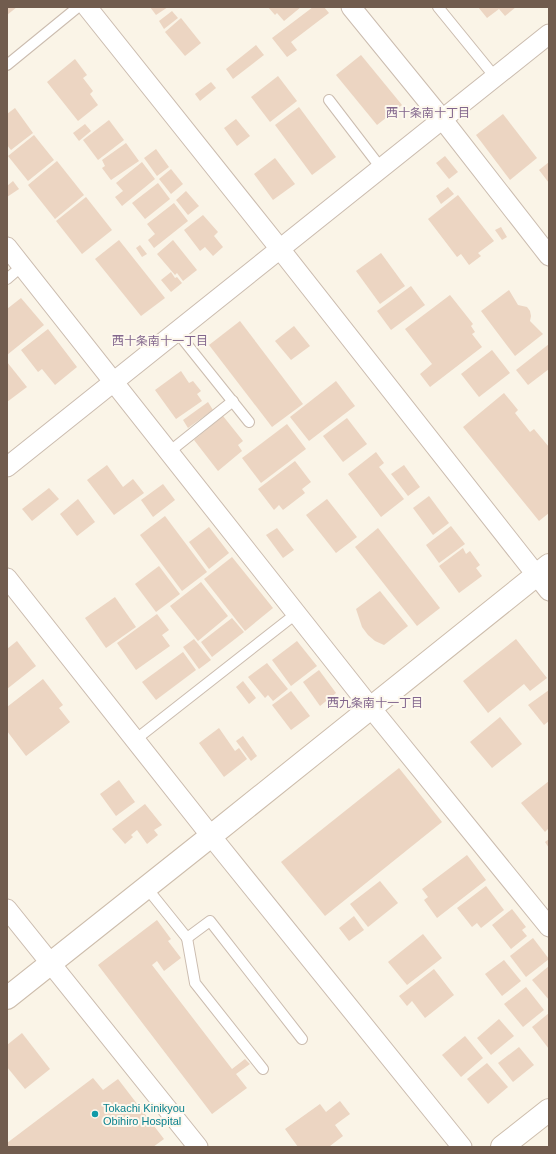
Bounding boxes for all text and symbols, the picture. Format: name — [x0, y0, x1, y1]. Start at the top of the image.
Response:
district label: 西十条南十丁目 — [386, 106, 470, 120]
district label: 西十条南十一丁目 — [112, 334, 208, 348]
district label: 西九条南十一丁目 — [327, 696, 423, 710]
place label: Tokachi Kinikyou Obihiro Hospital — [103, 1102, 185, 1127]
marker: Tokachi Kinikyou Obihiro Hospital — [90, 1109, 100, 1119]

